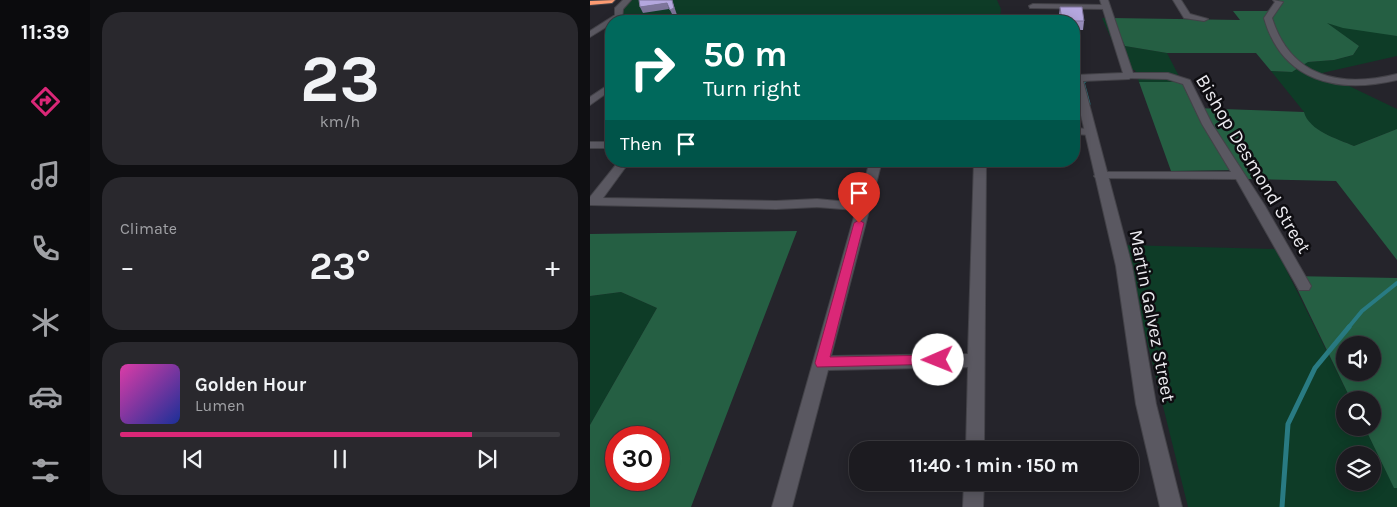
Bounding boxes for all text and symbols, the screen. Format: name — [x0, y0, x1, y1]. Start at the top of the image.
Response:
text: 11:39 — [21, 19, 69, 45]
text: 50 m — [703, 34, 788, 75]
icon: right — [620, 35, 685, 100]
text: 23 — [300, 41, 380, 117]
street label: Bishop Desmond Street — [1191, 71, 1315, 257]
text: Turn right — [703, 76, 801, 102]
icon: directions — [28, 84, 63, 119]
text: km/h — [320, 112, 360, 131]
icon: arrive — [672, 130, 700, 158]
text: Then — [620, 133, 662, 155]
icon: music — [28, 158, 63, 193]
pin — [838, 172, 880, 223]
icon: arrive — [845, 179, 873, 207]
text: Climate — [120, 219, 177, 238]
street label: Martin Galvez Street — [1124, 228, 1180, 404]
icon: phone — [28, 231, 63, 266]
text: 23° — [309, 244, 371, 289]
text: − — [120, 250, 135, 283]
text: + — [545, 250, 560, 283]
icon: climate — [28, 305, 63, 340]
position arrow — [911, 333, 963, 385]
map controls — [1336, 336, 1381, 491]
button: sound — [1336, 336, 1381, 381]
text: Golden Hour — [195, 374, 306, 396]
icon: car — [28, 379, 63, 414]
button: search — [1336, 391, 1381, 436]
text: Lumen — [195, 396, 245, 415]
speed limit sign: 30 — [605, 426, 670, 491]
icon: previous — [179, 445, 207, 473]
icon: pause — [326, 445, 354, 473]
icon: next — [473, 445, 501, 473]
button: layers — [1336, 446, 1381, 491]
icon: filters — [28, 453, 63, 488]
text: 11:40 · 1 min · 150 m — [909, 455, 1079, 477]

